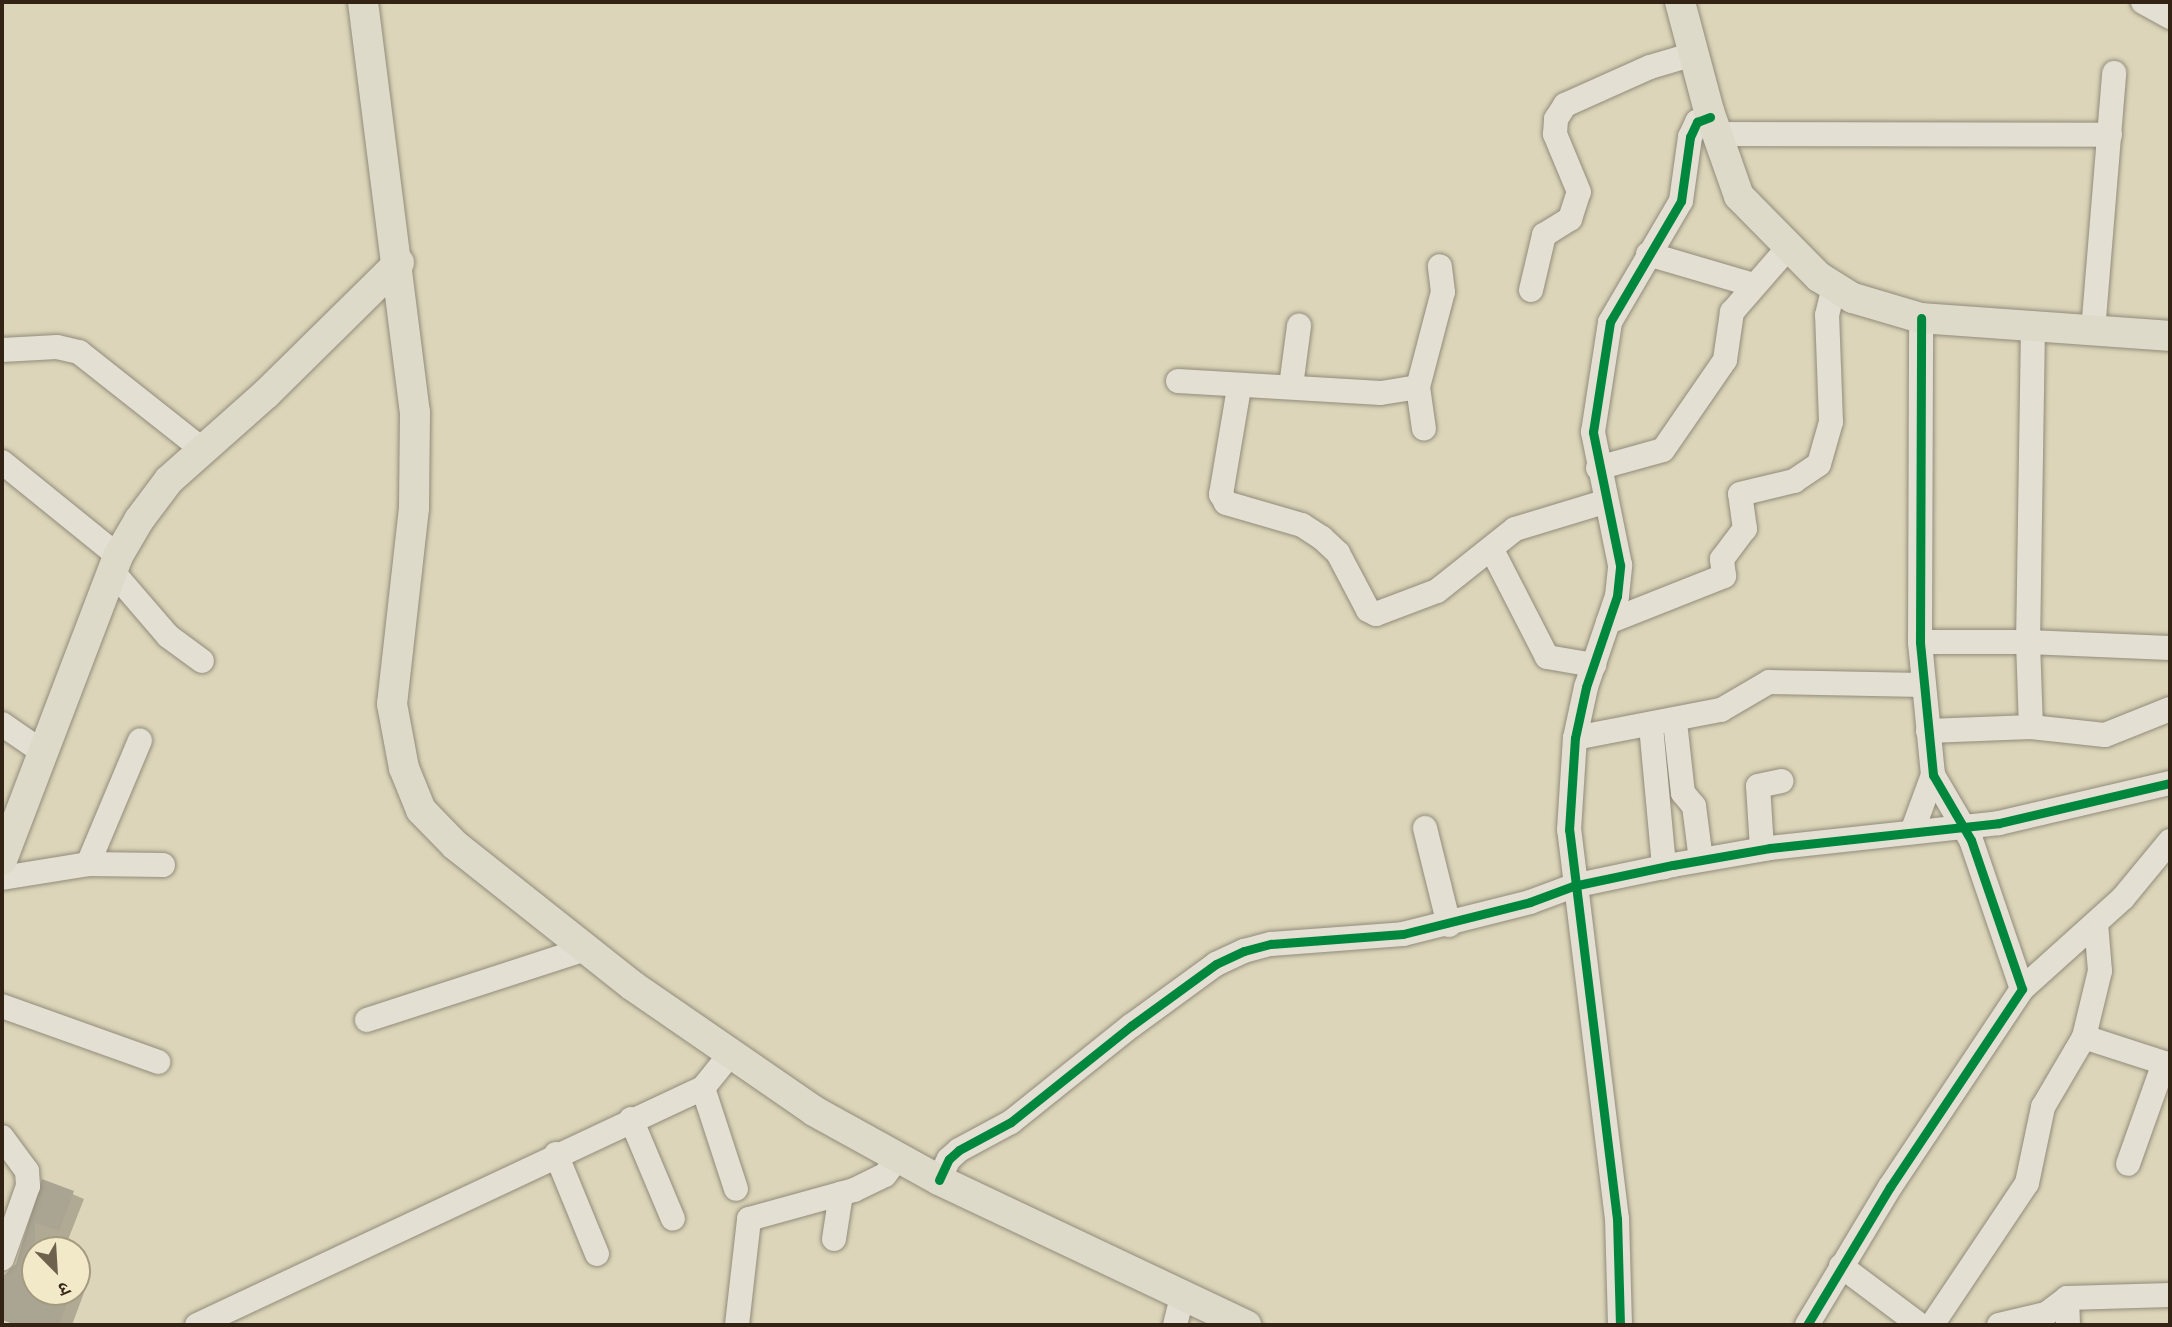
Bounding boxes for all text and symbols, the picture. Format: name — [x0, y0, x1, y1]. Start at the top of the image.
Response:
north arrow — [21, 1236, 91, 1306]
text: उ — [54, 1275, 73, 1302]

